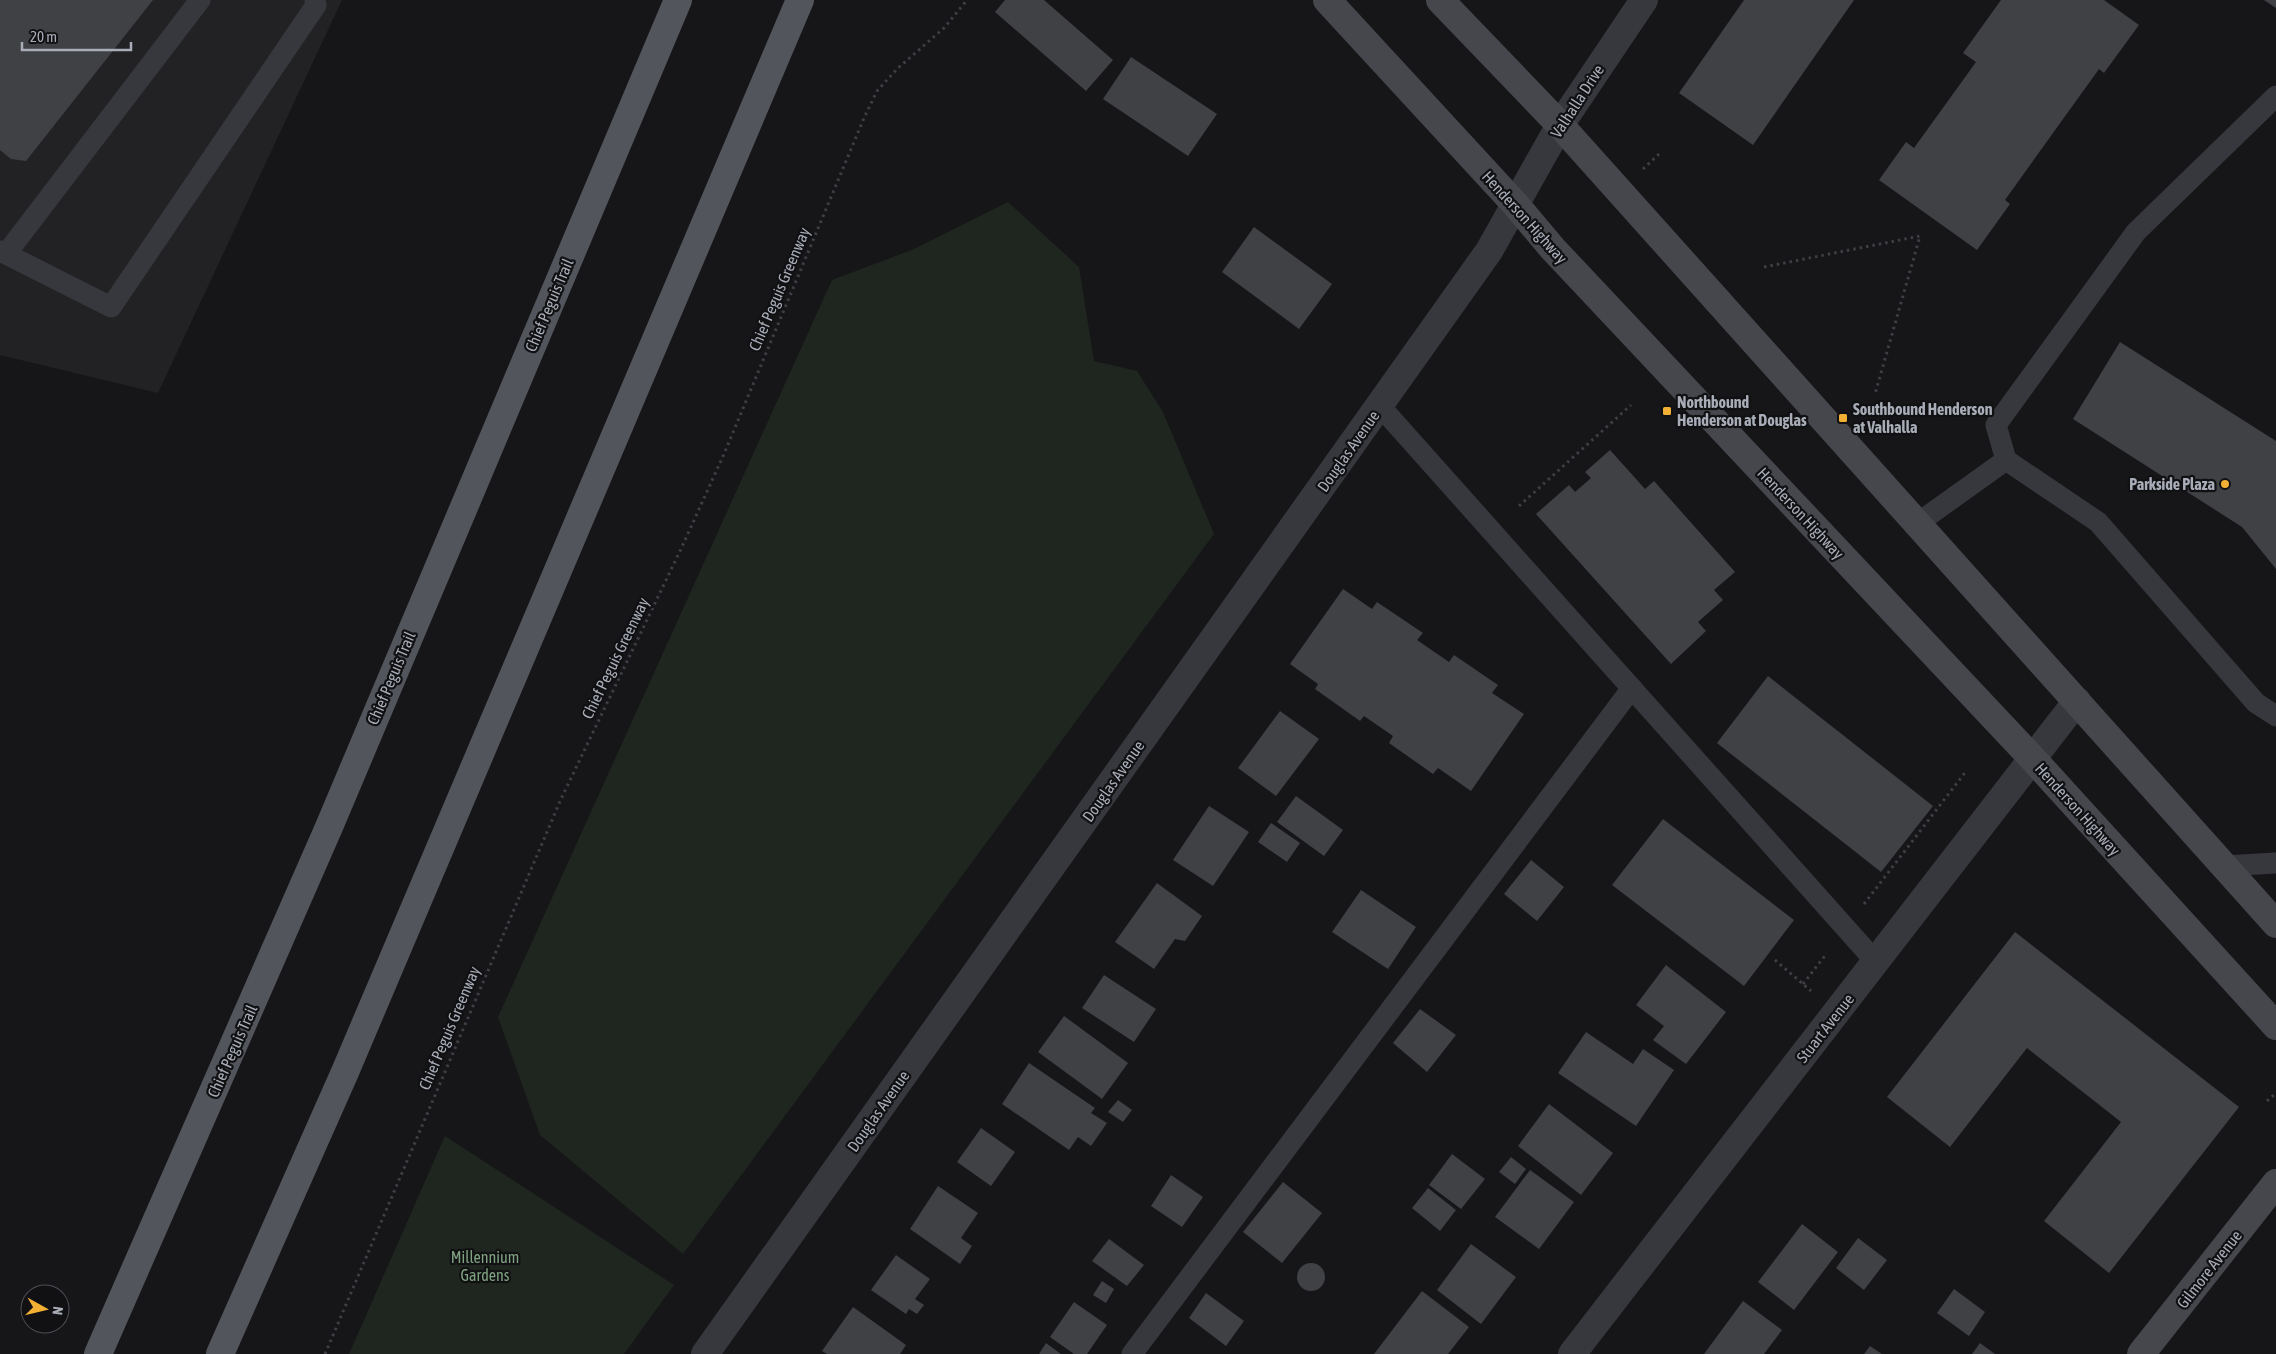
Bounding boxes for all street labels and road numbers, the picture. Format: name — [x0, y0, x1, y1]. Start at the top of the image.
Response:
street label: Valhalla Drive — [1547, 61, 1607, 141]
street label: Henderson Highway — [1478, 167, 1571, 268]
street label: Chief Peguis Greenway — [745, 224, 814, 354]
street label: Chief Peguis Trail — [521, 255, 578, 355]
street label: Douglas Avenue — [1313, 407, 1383, 496]
street label: Henderson Highway — [1753, 464, 1848, 563]
street label: Chief Peguis Greenway — [578, 594, 653, 722]
street label: Chief Peguis Trail — [363, 628, 420, 728]
street label: Douglas Avenue — [1078, 737, 1148, 826]
street label: Henderson Highway — [2031, 759, 2124, 860]
street label: Chief Peguis Greenway — [415, 963, 484, 1093]
street label: Stuart Avenue — [1793, 990, 1857, 1066]
street label: Chief Peguis Trail — [204, 1001, 262, 1100]
street label: Douglas Avenue — [843, 1067, 913, 1156]
street label: Gilmore Avenue — [2173, 1226, 2245, 1312]

